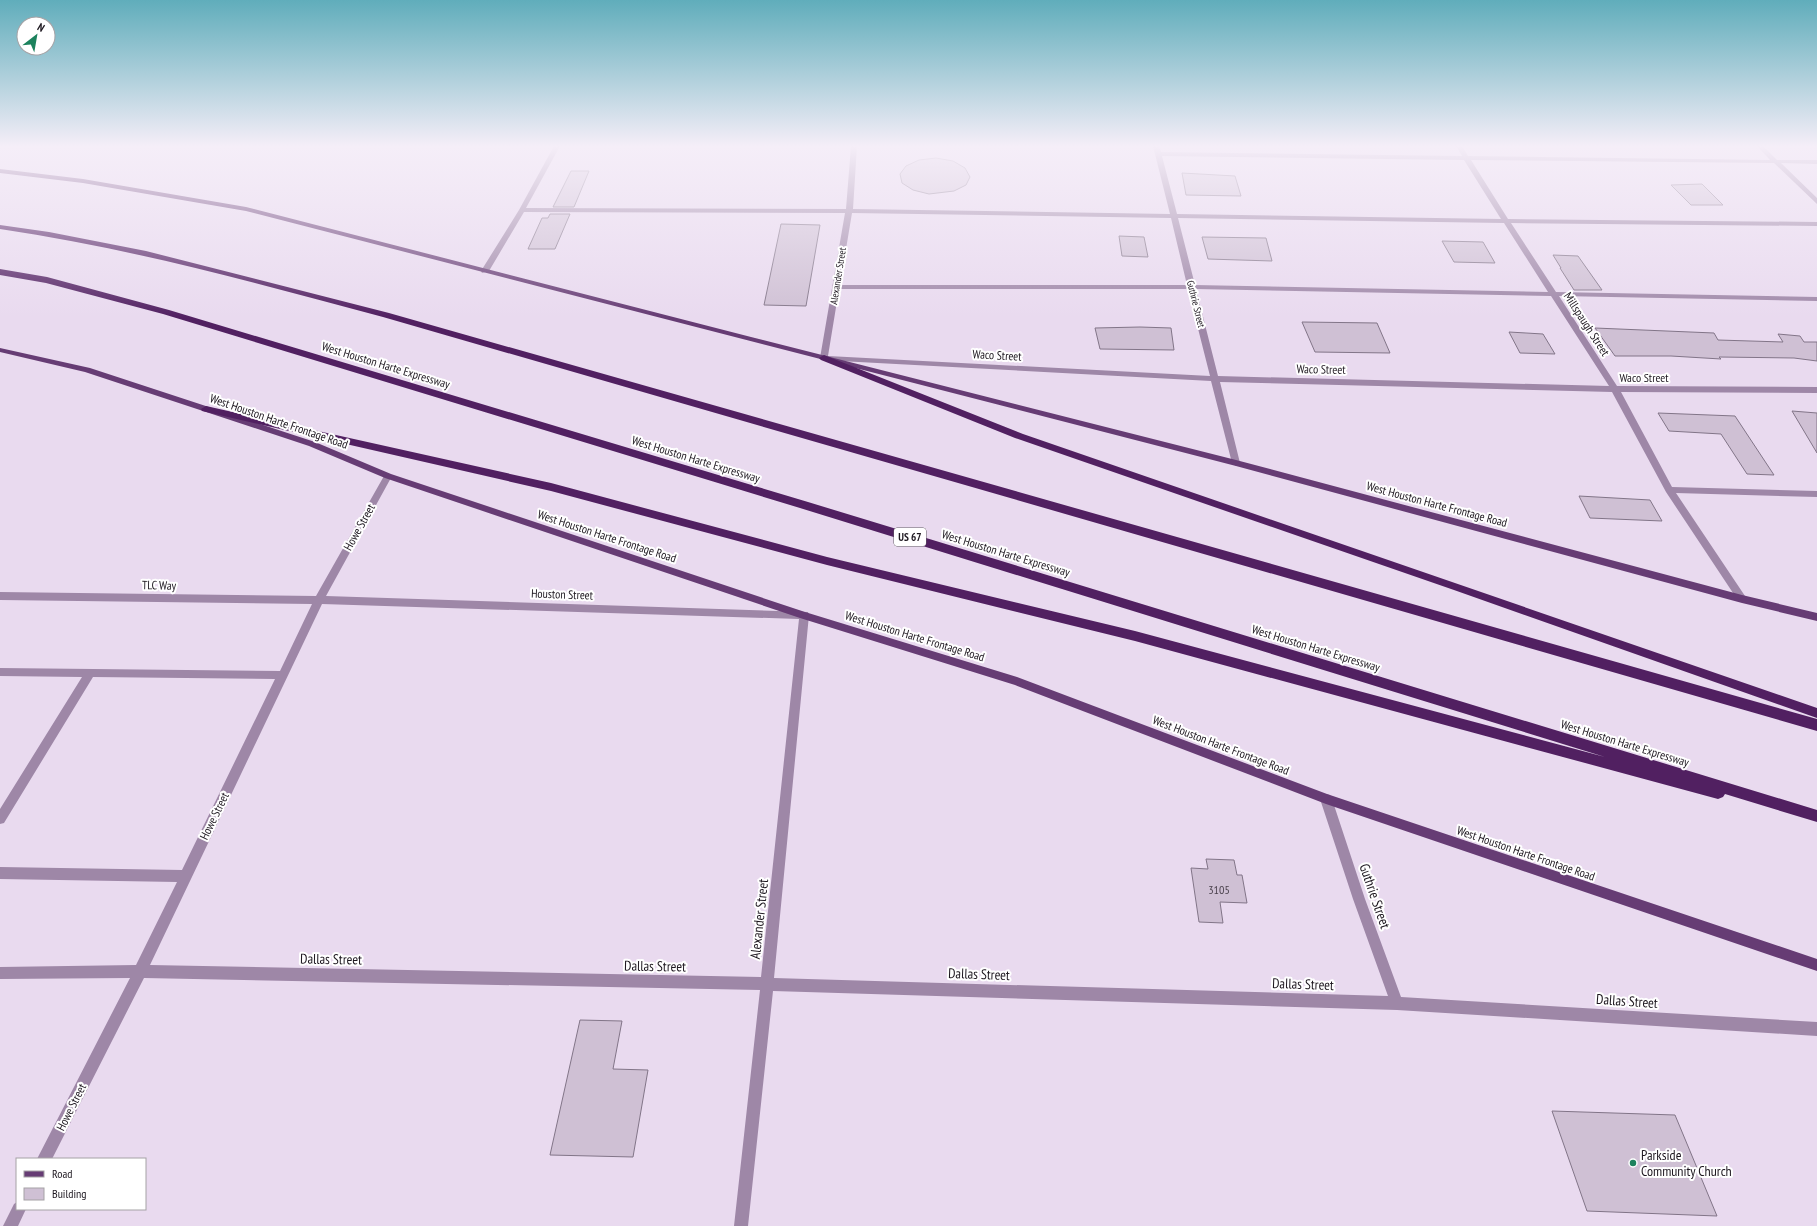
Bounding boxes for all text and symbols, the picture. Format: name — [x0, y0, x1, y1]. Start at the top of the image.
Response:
north arrow — [16, 16, 56, 56]
text: N — [35, 20, 47, 35]
street label: Alexander Street — [827, 246, 849, 305]
street label: Guthrie Street — [1184, 279, 1208, 329]
street label: Millspaugh Street — [1561, 289, 1614, 359]
street label: West Houston Harte Expressway — [320, 338, 452, 392]
street label: Waco Street — [972, 346, 1023, 364]
street label: Waco Street — [1296, 361, 1346, 377]
street label: Waco Street — [1619, 370, 1669, 385]
street label: West Houston Harte Frontage Road — [208, 390, 350, 452]
street label: West Houston Harte Expressway — [630, 432, 762, 486]
street label: West Houston Harte Frontage Road — [1365, 478, 1509, 530]
street label: Howe Street — [340, 501, 378, 553]
street label: West Houston Harte Frontage Road — [536, 506, 678, 566]
street label: West Houston Harte Expressway — [940, 526, 1072, 580]
road number: US 67 — [894, 528, 926, 546]
street label: TLC Way — [142, 577, 177, 593]
street label: Houston Street — [531, 585, 594, 603]
street label: West Houston Harte Frontage Road — [843, 608, 987, 664]
street label: West Houston Harte Expressway — [1250, 621, 1382, 675]
street label: West Houston Harte Frontage Road — [1151, 712, 1291, 778]
street label: West Houston Harte Expressway — [1559, 716, 1691, 770]
street label: Howe Street — [196, 789, 232, 842]
street label: West Houston Harte Frontage Road — [1455, 822, 1597, 884]
street label: Guthrie Street — [1355, 861, 1395, 931]
street label: Alexander Street — [746, 878, 772, 960]
house number: 3105 — [1208, 882, 1230, 897]
street label: Dallas Street — [300, 949, 362, 969]
street label: Dallas Street — [624, 956, 686, 976]
street label: Dallas Street — [948, 964, 1010, 984]
street label: Dallas Street — [1272, 974, 1334, 994]
street label: Dallas Street — [1596, 990, 1659, 1012]
street label: Howe Street — [53, 1080, 90, 1133]
place label: Parkside Community Church — [1641, 1146, 1732, 1180]
legend — [16, 1158, 146, 1210]
marker: Parkside Community Church — [1628, 1158, 1638, 1168]
text: Road — [52, 1166, 72, 1181]
text: Building — [52, 1186, 87, 1201]

